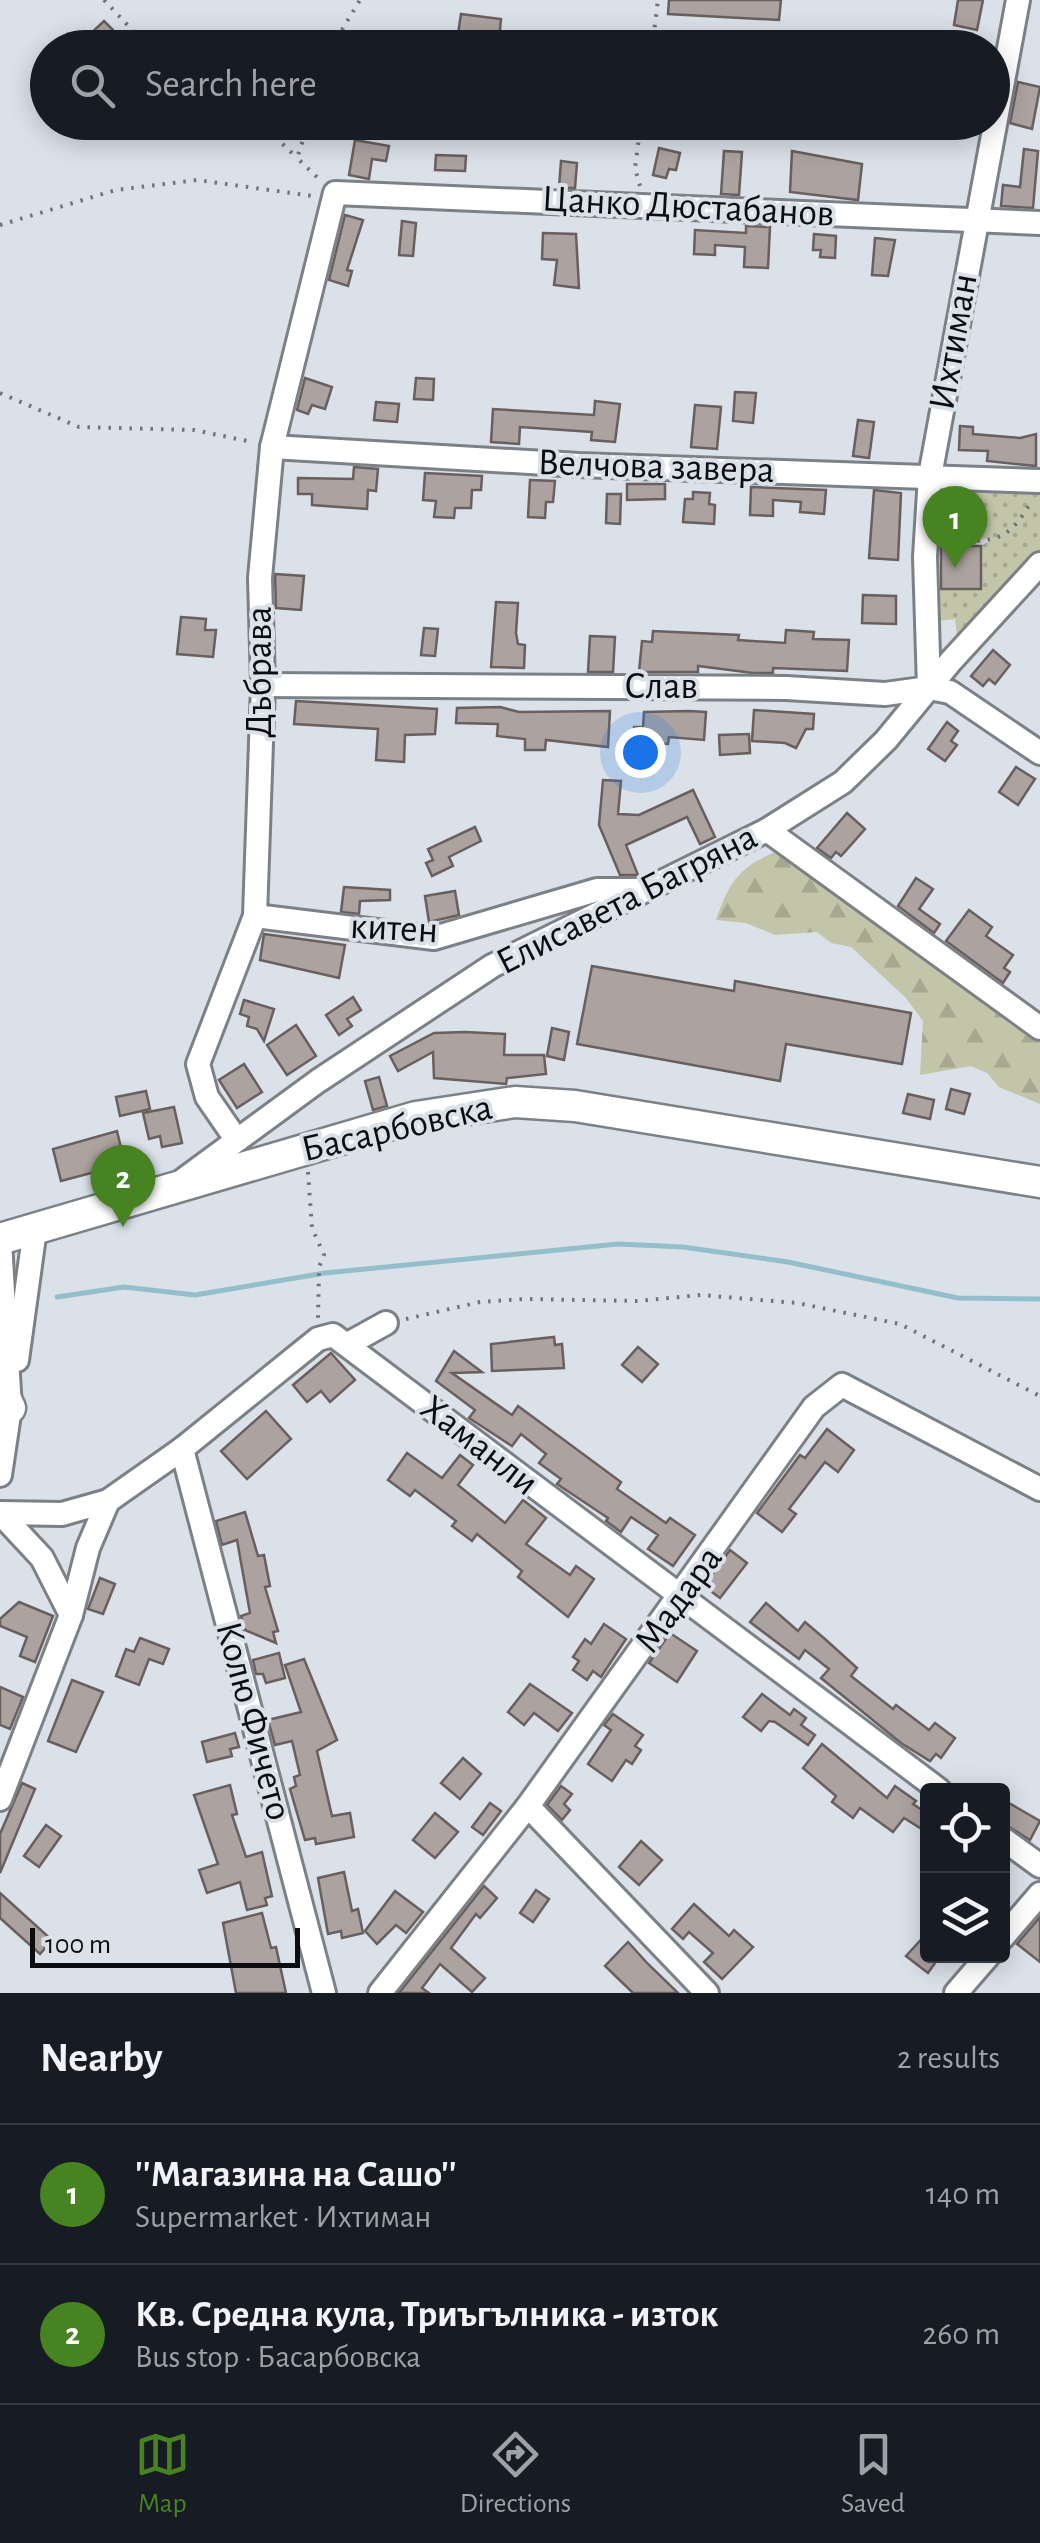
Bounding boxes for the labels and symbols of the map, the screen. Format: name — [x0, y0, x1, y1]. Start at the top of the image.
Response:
street label: Цанко Дюстабанов — [541, 180, 835, 234]
street label: Ихтиман — [923, 271, 985, 413]
street label: Велчова завера — [537, 444, 775, 490]
pin: 1 — [922, 486, 988, 568]
street label: Дъбрава — [241, 606, 279, 738]
street label: Слав — [624, 668, 698, 706]
your location — [615, 727, 666, 778]
street label: Елисавета Багряна — [491, 818, 763, 982]
street label: китен — [349, 908, 439, 950]
street label: Басарбовска — [298, 1089, 496, 1169]
pin: 2 — [90, 1144, 156, 1227]
street label: Хаманли — [413, 1389, 545, 1503]
street label: Мадара — [628, 1540, 730, 1660]
street label: Колю Фичето — [208, 1618, 298, 1824]
scale bar — [30, 1923, 300, 1968]

